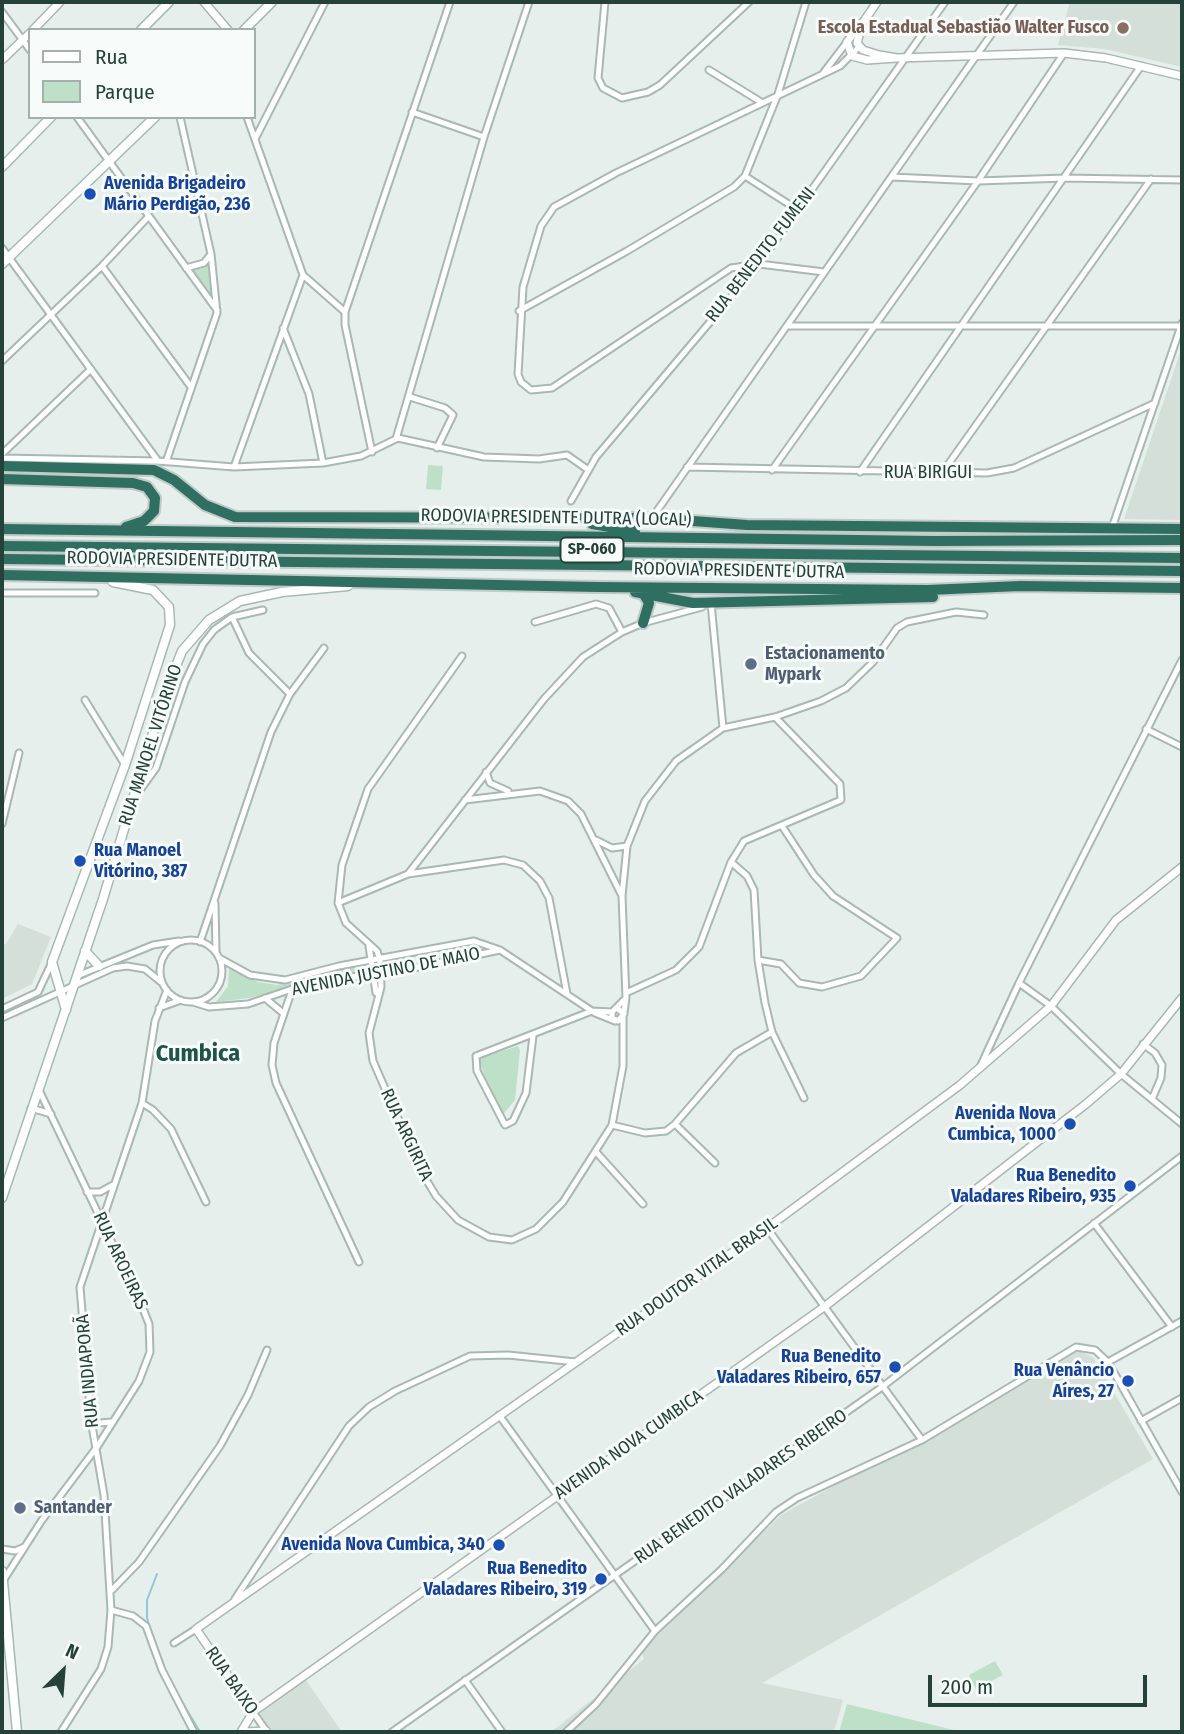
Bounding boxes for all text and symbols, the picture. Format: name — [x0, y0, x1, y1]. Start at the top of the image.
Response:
place label: Escola Estadual Sebastião Walter Fusco — [818, 17, 1109, 39]
marker: Escola Estadual Sebastião Walter Fusco — [1115, 20, 1131, 36]
legend — [28, 28, 256, 119]
text: Rua — [95, 44, 128, 70]
text: Parque — [95, 79, 155, 105]
place label: Avenida Brigadeiro Mário Perdigão, 236 — [104, 173, 250, 216]
street label: RUA BENEDITO FUMENI — [702, 183, 820, 327]
marker: Avenida Brigadeiro Mário Perdigão, 236 — [82, 186, 98, 202]
street label: RUA BIRIGUI — [884, 462, 972, 484]
street label: RODOVIA PRESIDENTE DUTRA (LOCAL) — [420, 505, 692, 531]
road number: SP-060 — [560, 538, 624, 562]
street label: RODOVIA PRESIDENTE DUTRA — [66, 547, 278, 573]
street label: RODOVIA PRESIDENTE DUTRA — [633, 558, 845, 584]
place label: Estacionamento Mypark — [765, 643, 885, 686]
marker: Estacionamento Mypark — [743, 656, 759, 672]
street label: RUA MANOEL VITÓRINO — [115, 662, 187, 828]
place label: Rua Manoel Vitórino, 387 — [94, 840, 187, 882]
marker: Rua Manoel Vitórino, 387 — [72, 853, 88, 869]
street label: AVENIDA JUSTINO DE MAIO — [290, 943, 482, 1001]
district label: Cumbica — [156, 1040, 240, 1068]
street label: RUA ARGIRITA — [375, 1085, 437, 1185]
place label: Avenida Nova Cumbica, 1000 — [948, 1103, 1056, 1146]
marker: Avenida Nova Cumbica, 1000 — [1062, 1116, 1078, 1132]
place label: Rua Benedito Valadares Ribeiro, 935 — [951, 1165, 1116, 1208]
marker: Rua Benedito Valadares Ribeiro, 935 — [1122, 1178, 1138, 1194]
street label: RUA AROEIRAS — [88, 1209, 152, 1313]
street label: RUA DOUTOR VITAL BRASIL — [612, 1213, 782, 1341]
street label: RUA INDIAPORÃ — [72, 1313, 104, 1429]
place label: Rua Benedito Valadares Ribeiro, 657 — [717, 1346, 881, 1388]
marker: Rua Benedito Valadares Ribeiro, 657 — [887, 1359, 903, 1375]
place label: Rua Venâncio Aíres, 27 — [1014, 1360, 1114, 1402]
marker: Rua Venâncio Aíres, 27 — [1120, 1373, 1136, 1389]
street label: AVENIDA NOVA CUMBICA — [550, 1385, 708, 1505]
street label: RUA BENEDITO VALADARES RIBEIRO — [630, 1405, 852, 1569]
place label: Santander — [34, 1497, 112, 1519]
marker: Santander — [12, 1500, 28, 1516]
place label: Avenida Nova Cumbica, 340 — [281, 1534, 485, 1556]
marker: Avenida Nova Cumbica, 340 — [491, 1537, 507, 1553]
place label: Rua Benedito Valadares Ribeiro, 319 — [423, 1558, 587, 1600]
marker: Rua Benedito Valadares Ribeiro, 319 — [593, 1571, 609, 1587]
north arrow — [28, 1636, 98, 1706]
text: N — [62, 1639, 82, 1664]
street label: RUA BAIXO — [200, 1643, 262, 1719]
scale bar — [932, 1660, 1151, 1704]
text: 200 m — [941, 1674, 993, 1700]

